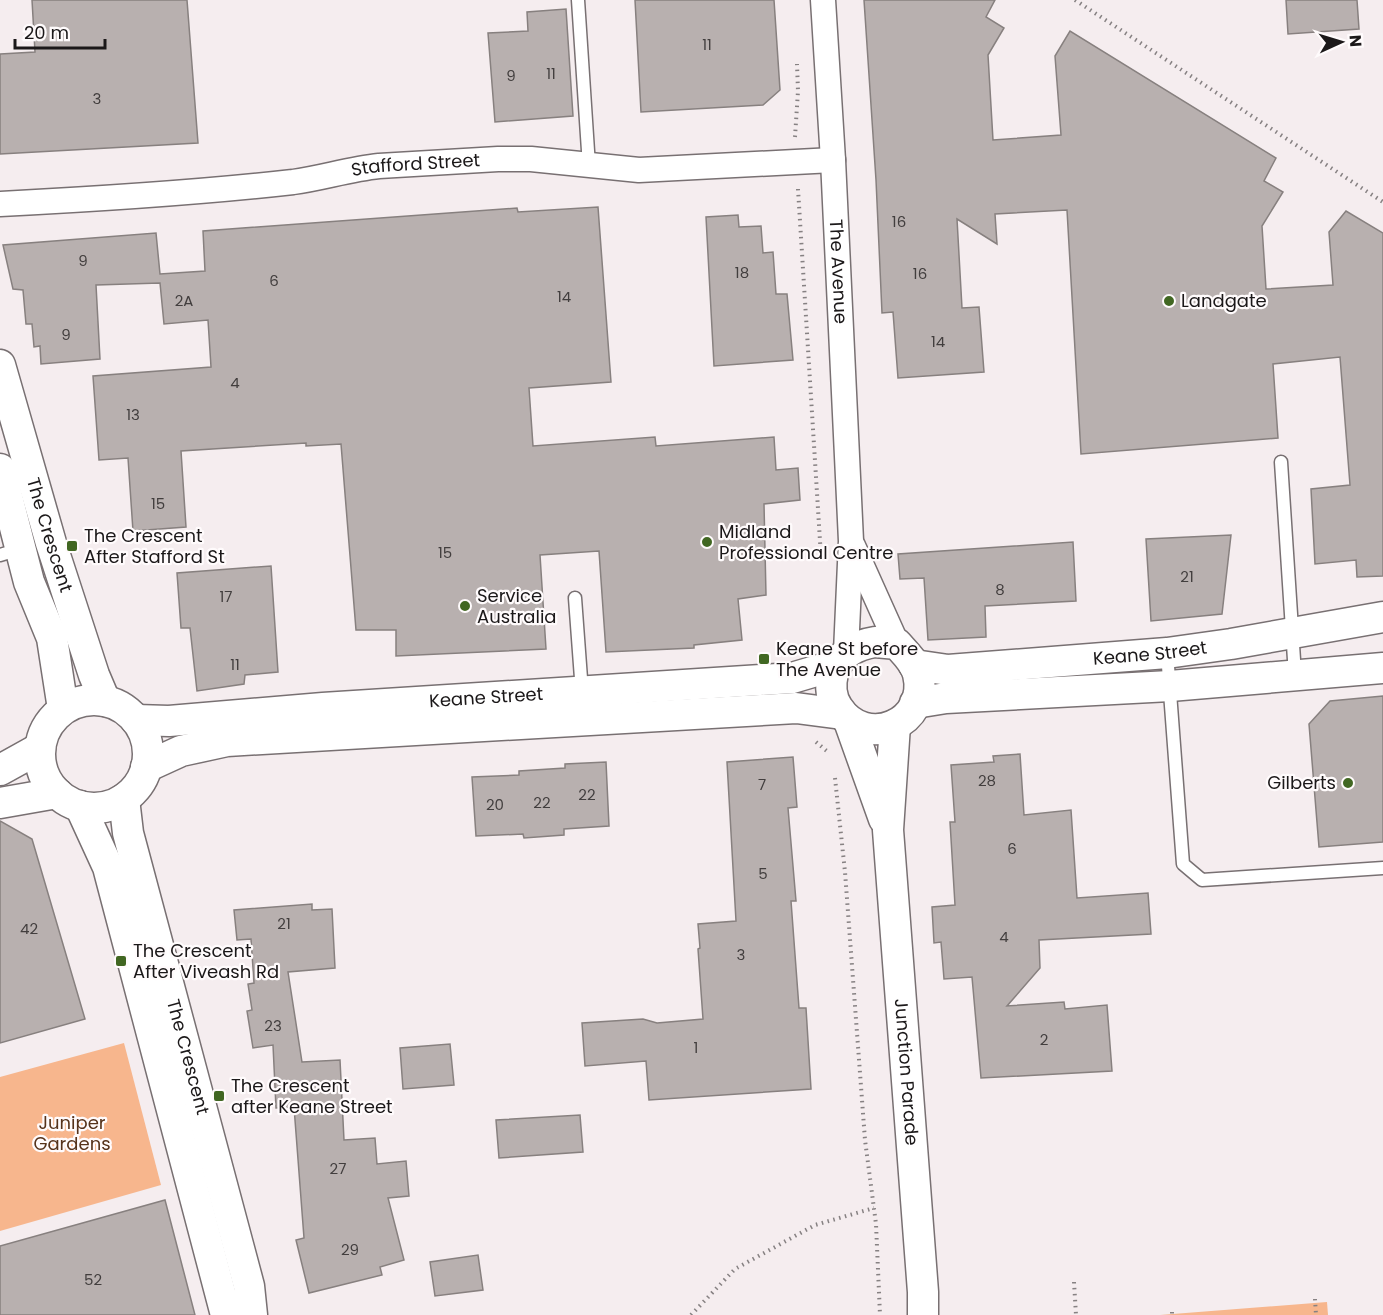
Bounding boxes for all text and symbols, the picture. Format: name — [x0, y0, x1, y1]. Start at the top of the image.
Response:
scale bar — [15, 12, 105, 50]
north arrow — [1311, 12, 1371, 72]
text: 20 m — [24, 20, 69, 45]
house number: 11 — [702, 34, 712, 55]
text: N — [1344, 34, 1367, 48]
house number: 11 — [546, 63, 556, 84]
house number: 9 — [506, 65, 516, 86]
house number: 3 — [93, 88, 101, 109]
street label: Stafford Street — [349, 147, 481, 182]
house number: 16 — [892, 211, 906, 232]
street label: The Avenue — [824, 219, 854, 325]
house number: 9 — [78, 250, 88, 271]
house number: 18 — [735, 262, 749, 283]
house number: 16 — [913, 263, 927, 284]
house number: 6 — [269, 270, 279, 291]
house number: 14 — [557, 286, 571, 307]
place label: Landgate — [1181, 288, 1267, 313]
house number: 2A — [175, 290, 193, 311]
marker: Landgate — [1162, 294, 1176, 308]
house number: 9 — [61, 324, 71, 345]
house number: 14 — [931, 331, 945, 352]
house number: 4 — [230, 372, 240, 393]
house number: 13 — [126, 404, 140, 425]
street label: The Crescent — [21, 475, 79, 595]
house number: 15 — [151, 493, 165, 514]
place label: Midland Professional Centre — [719, 519, 893, 565]
place label: The Crescent After Stafford St — [84, 523, 225, 569]
marker: Midland Professional Centre — [700, 535, 714, 549]
marker: The Crescent After Stafford St — [65, 539, 79, 553]
house number: 15 — [438, 542, 452, 563]
house number: 21 — [1180, 566, 1194, 587]
house number: 8 — [995, 579, 1005, 600]
place label: Service Australia — [477, 583, 557, 629]
house number: 17 — [220, 586, 233, 607]
marker: Service Australia — [458, 599, 472, 613]
street label: Keane Street — [1092, 635, 1208, 671]
place label: Keane St before The Avenue — [776, 636, 918, 682]
marker: Keane St before The Avenue — [757, 652, 771, 666]
house number: 11 — [230, 654, 240, 675]
street label: Keane Street — [428, 681, 544, 713]
house number: 28 — [978, 770, 996, 791]
place label: Gilberts — [1267, 770, 1336, 795]
house number: 7 — [758, 774, 766, 795]
marker: Gilberts — [1341, 776, 1355, 790]
house number: 22 — [578, 784, 596, 805]
house number: 22 — [533, 792, 551, 813]
house number: 20 — [486, 794, 504, 815]
house number: 6 — [1007, 838, 1017, 859]
house number: 5 — [758, 863, 768, 884]
house number: 21 — [277, 913, 291, 934]
house number: 42 — [20, 918, 38, 939]
house number: 4 — [999, 926, 1009, 947]
place label: The Crescent After Viveash Rd — [133, 938, 279, 984]
house number: 3 — [737, 944, 745, 965]
marker: The Crescent After Viveash Rd — [114, 954, 128, 968]
street label: The Crescent — [161, 996, 216, 1117]
street label: Junction Parade — [889, 998, 925, 1146]
house number: 23 — [264, 1015, 282, 1036]
house number: 2 — [1040, 1029, 1048, 1050]
house number: 1 — [694, 1037, 698, 1058]
place label: The Crescent after Keane Street — [231, 1073, 393, 1119]
marker: The Crescent after Keane Street — [212, 1089, 226, 1103]
park label: Juniper Gardens — [33, 1110, 111, 1156]
house number: 27 — [330, 1158, 346, 1179]
house number: 29 — [341, 1239, 359, 1260]
house number: 52 — [84, 1269, 102, 1290]

